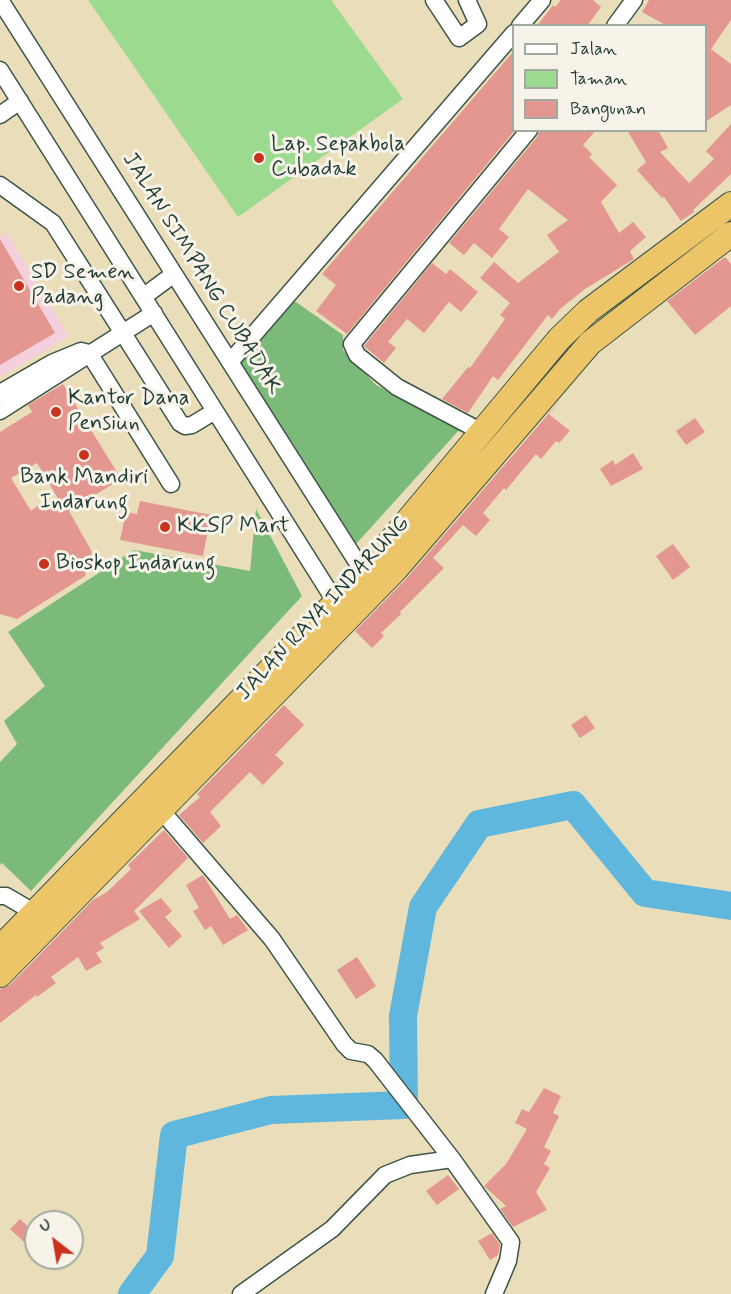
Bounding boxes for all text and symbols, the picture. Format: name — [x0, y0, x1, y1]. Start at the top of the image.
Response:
legend — [512, 24, 707, 132]
text: Jalan — [570, 37, 617, 61]
text: Taman — [570, 67, 627, 91]
text: Bangunan — [570, 97, 646, 121]
place label: Lap. Sepakbola Cubadak — [271, 132, 405, 184]
street label: JALAN SIMPANG CUBADAK — [115, 148, 287, 400]
marker: Lap. Sepakbola Cubadak — [252, 151, 266, 165]
place label: SD Semen Padang — [31, 260, 135, 312]
marker: SD Semen Padang — [12, 279, 26, 293]
place label: Kantor Dana Pensiun — [68, 386, 189, 438]
marker: Kantor Dana Pensiun — [49, 405, 63, 419]
marker: Bank Mandiri Indarung — [77, 448, 91, 462]
place label: Bank Mandiri Indarung — [20, 465, 148, 516]
street label: JALAN RAYA INDARUNG — [232, 511, 416, 707]
place label: KKSP Mart — [177, 514, 289, 540]
marker: KKSP Mart — [158, 520, 172, 534]
place label: Bioskop Indarung — [56, 551, 216, 577]
marker: Bioskop Indarung — [37, 557, 51, 571]
north arrow — [24, 1210, 84, 1270]
text: U — [36, 1214, 55, 1238]

